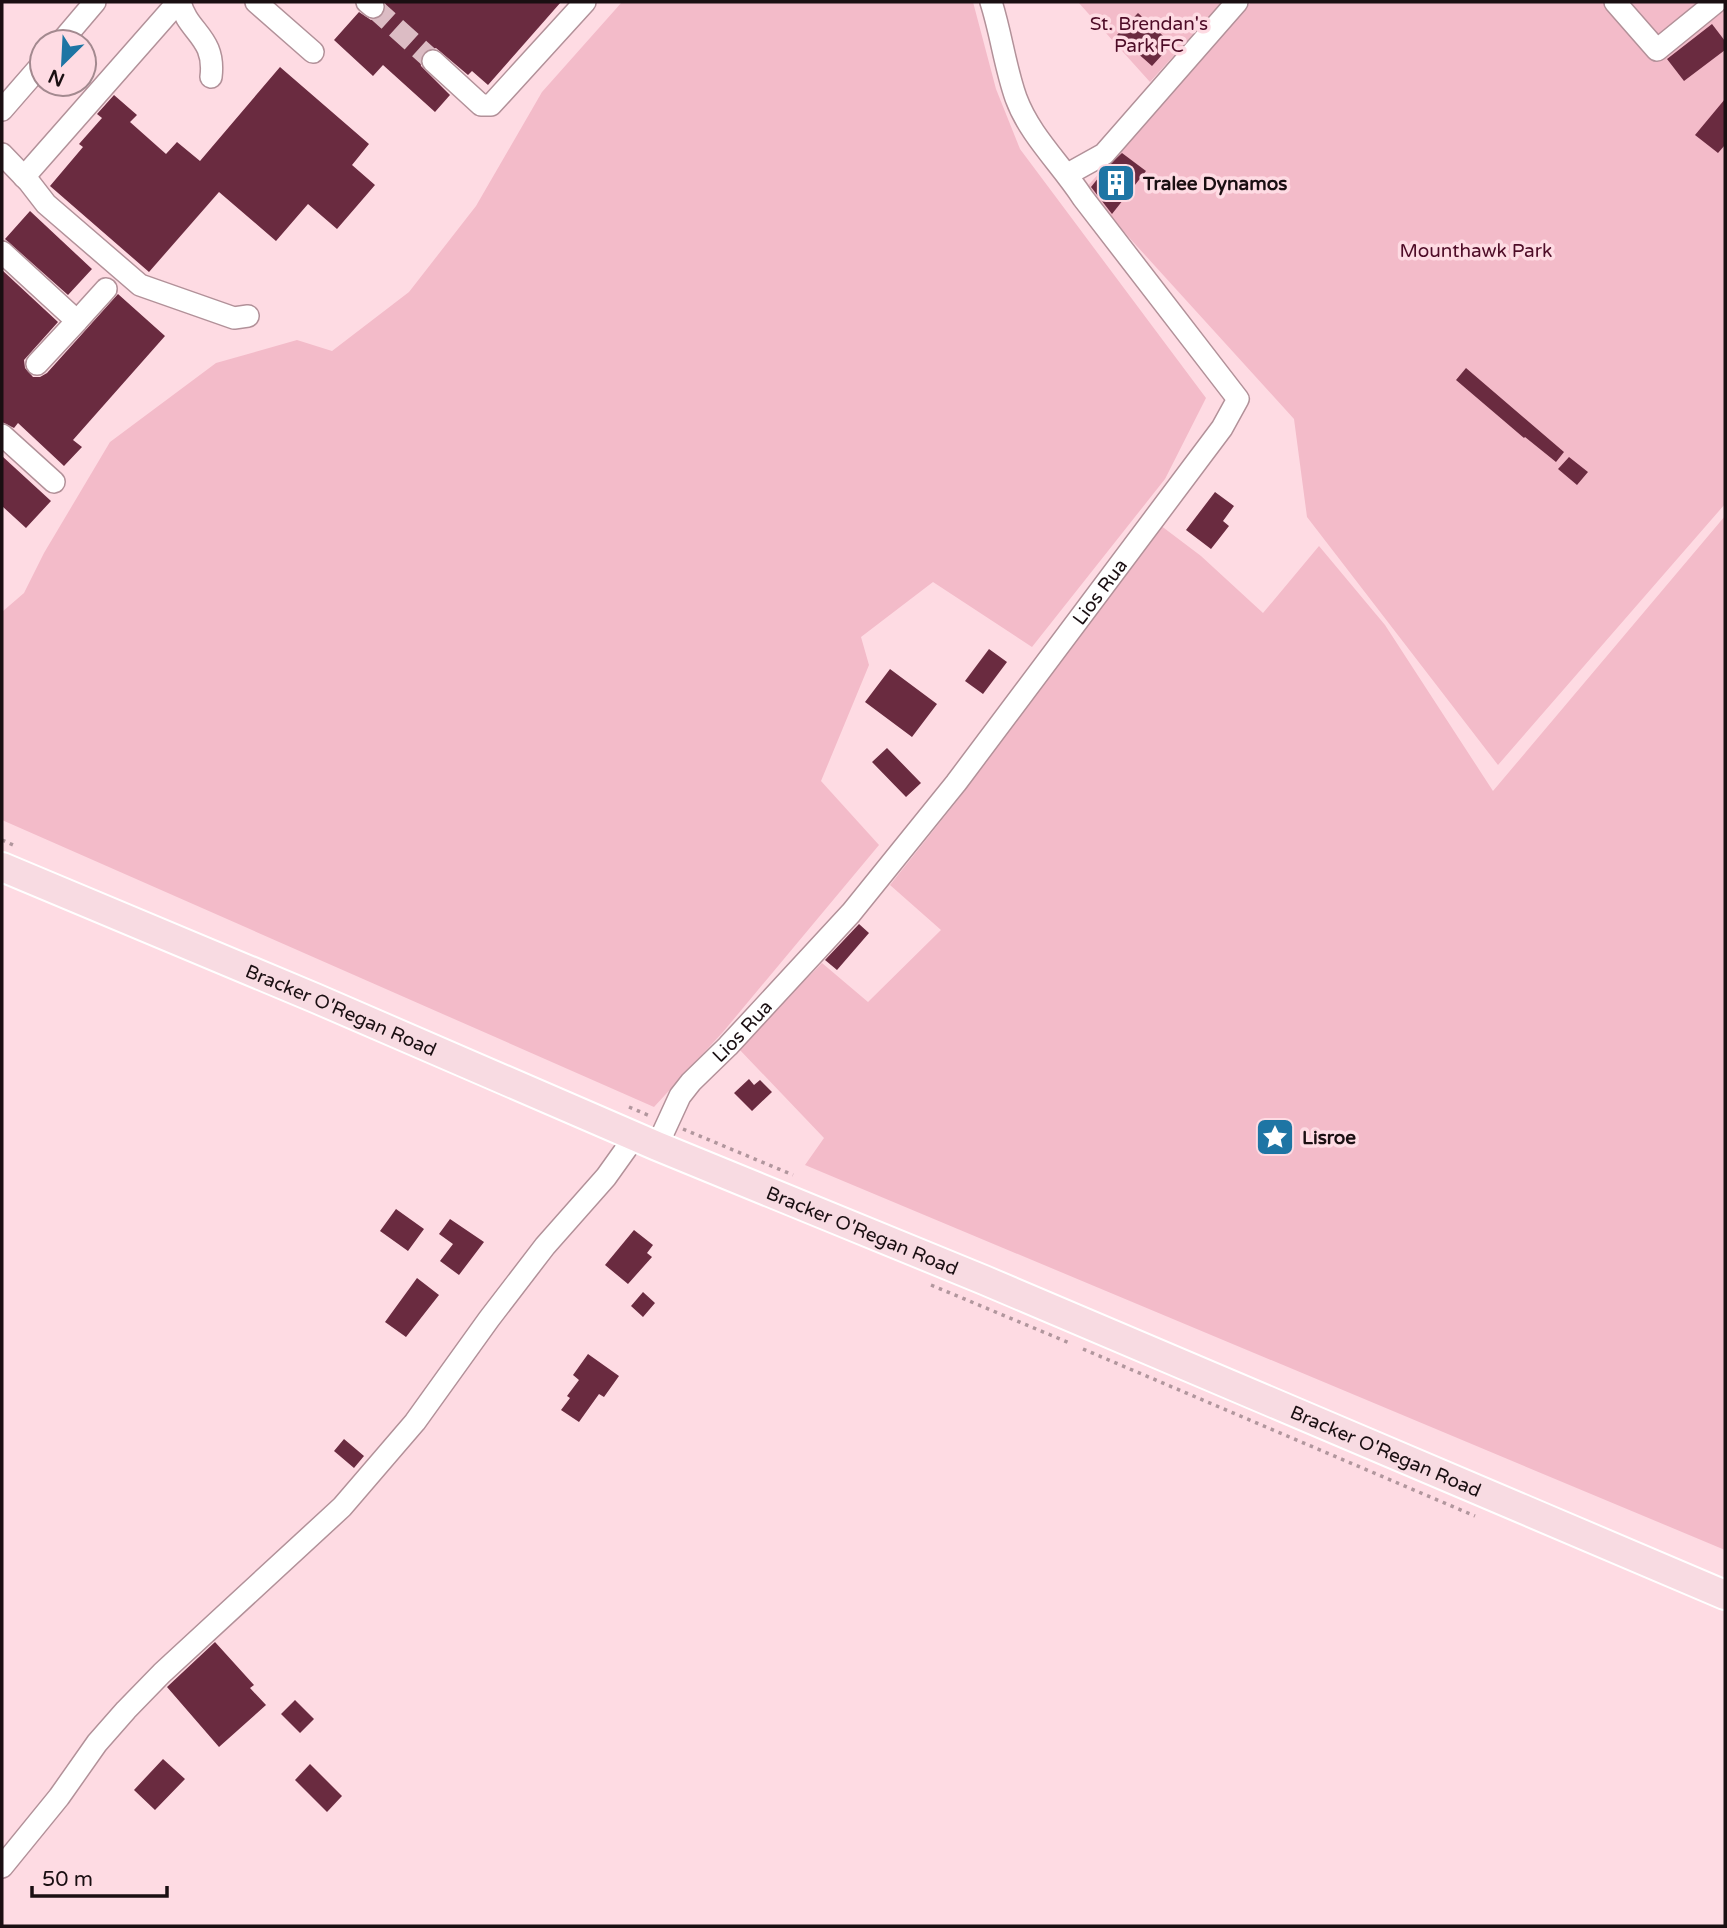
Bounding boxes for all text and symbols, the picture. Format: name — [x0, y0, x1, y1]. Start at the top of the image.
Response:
park label: St. Brendan's Park FC — [1090, 13, 1208, 57]
north arrow — [28, 28, 98, 98]
text: N — [45, 64, 68, 91]
building icon: Tralee Dynamos — [1095, 162, 1137, 204]
place label: Tralee Dynamos — [1142, 173, 1287, 196]
park label: Mounthawk Park — [1400, 240, 1552, 262]
street label: Lios Rua — [1068, 555, 1132, 630]
street label: Bracker O'Regan Road — [242, 960, 440, 1061]
street label: Lios Rua — [708, 996, 777, 1067]
place icon: Lisroe — [1254, 1116, 1296, 1158]
place label: Lisroe — [1302, 1127, 1356, 1149]
street label: Bracker O'Regan Road — [763, 1182, 961, 1280]
street label: Bracker O'Regan Road — [1287, 1401, 1484, 1502]
scale bar — [32, 1854, 166, 1898]
text: 50 m — [42, 1867, 93, 1892]

